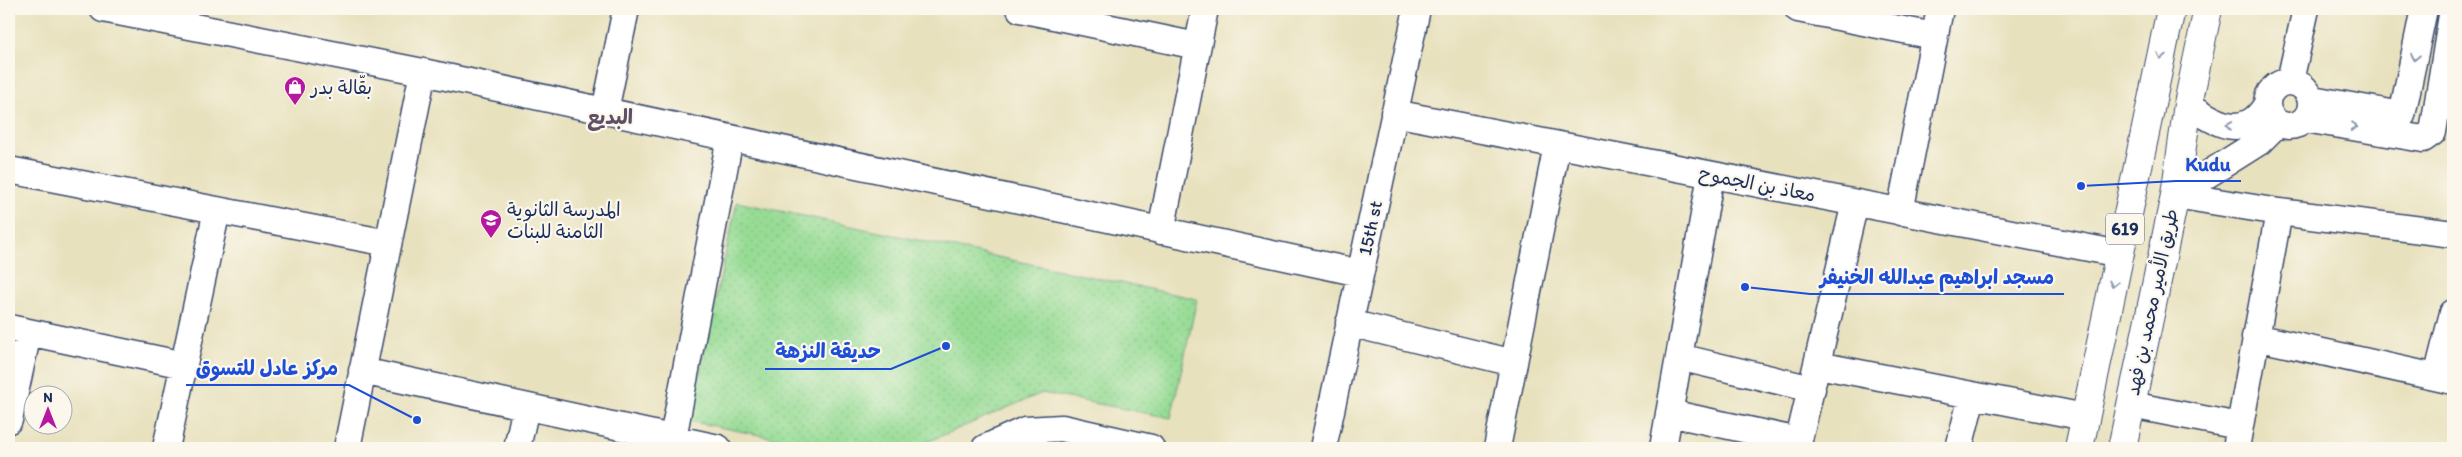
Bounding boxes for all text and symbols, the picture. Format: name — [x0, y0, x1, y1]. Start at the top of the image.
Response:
one-way arrow — [2156, 52, 2167, 61]
one-way arrow — [2411, 52, 2421, 61]
place label: بقّالة بدر — [309, 74, 372, 99]
shop icon: بقّالة بدر — [283, 75, 307, 106]
district label: البديع — [587, 105, 633, 131]
one-way arrow — [2224, 120, 2232, 131]
one-way arrow — [2349, 122, 2358, 132]
callout: Kudu — [2176, 146, 2241, 181]
text: Kudu — [2185, 152, 2231, 176]
street label: معاذ بن الجموح — [1696, 161, 1818, 208]
place label: المدرسة الثانوية الثامنة للبنات — [507, 198, 621, 243]
street label: 15th st — [1353, 198, 1387, 258]
street label: طريق الأمير محمد بن فهد — [2120, 206, 2183, 397]
school or university icon: المدرسة الثانوية الثامنة للبنات — [479, 208, 503, 239]
road number: 619 — [2106, 213, 2144, 244]
callout: مسجد ابراهيم عبدالله الخنيفر — [1810, 259, 2064, 294]
text: مسجد ابراهيم عبدالله الخنيفر — [1818, 265, 2054, 292]
one-way arrow — [2109, 280, 2119, 289]
callout: حديقة النزهة — [765, 334, 891, 369]
text: حديقة النزهة — [775, 339, 881, 363]
callout: مركز عادل للتسوق — [186, 350, 349, 385]
text: مركز عادل للتسوق — [196, 356, 338, 382]
north arrow — [22, 384, 72, 434]
text: N — [43, 389, 53, 406]

